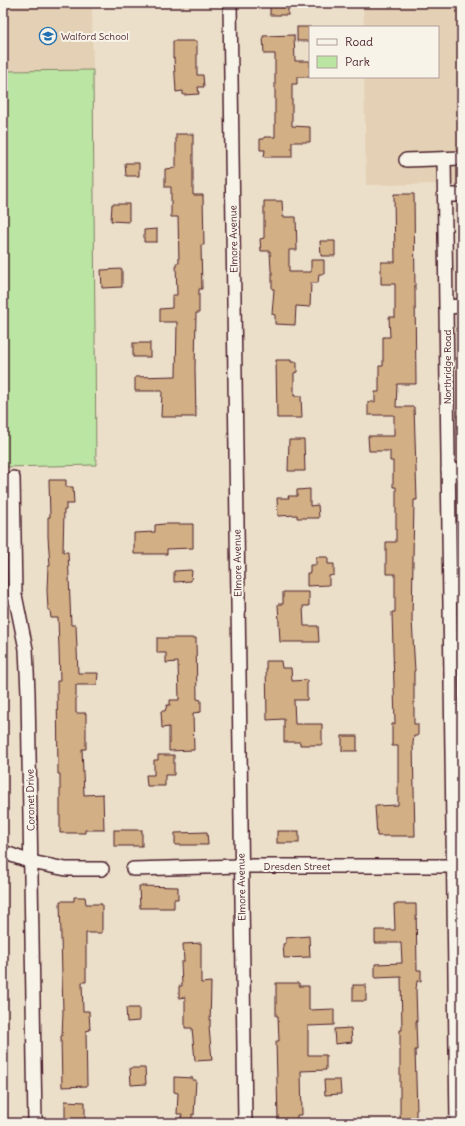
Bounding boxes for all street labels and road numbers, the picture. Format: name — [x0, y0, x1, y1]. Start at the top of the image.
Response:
street label: Elmore Avenue — [226, 205, 241, 273]
street label: Northridge Road — [441, 330, 454, 404]
street label: Elmore Avenue — [230, 529, 245, 597]
street label: Coronet Drive — [23, 769, 38, 831]
street label: Elmore Avenue — [234, 853, 249, 921]
street label: Dresden Street — [264, 860, 331, 873]

